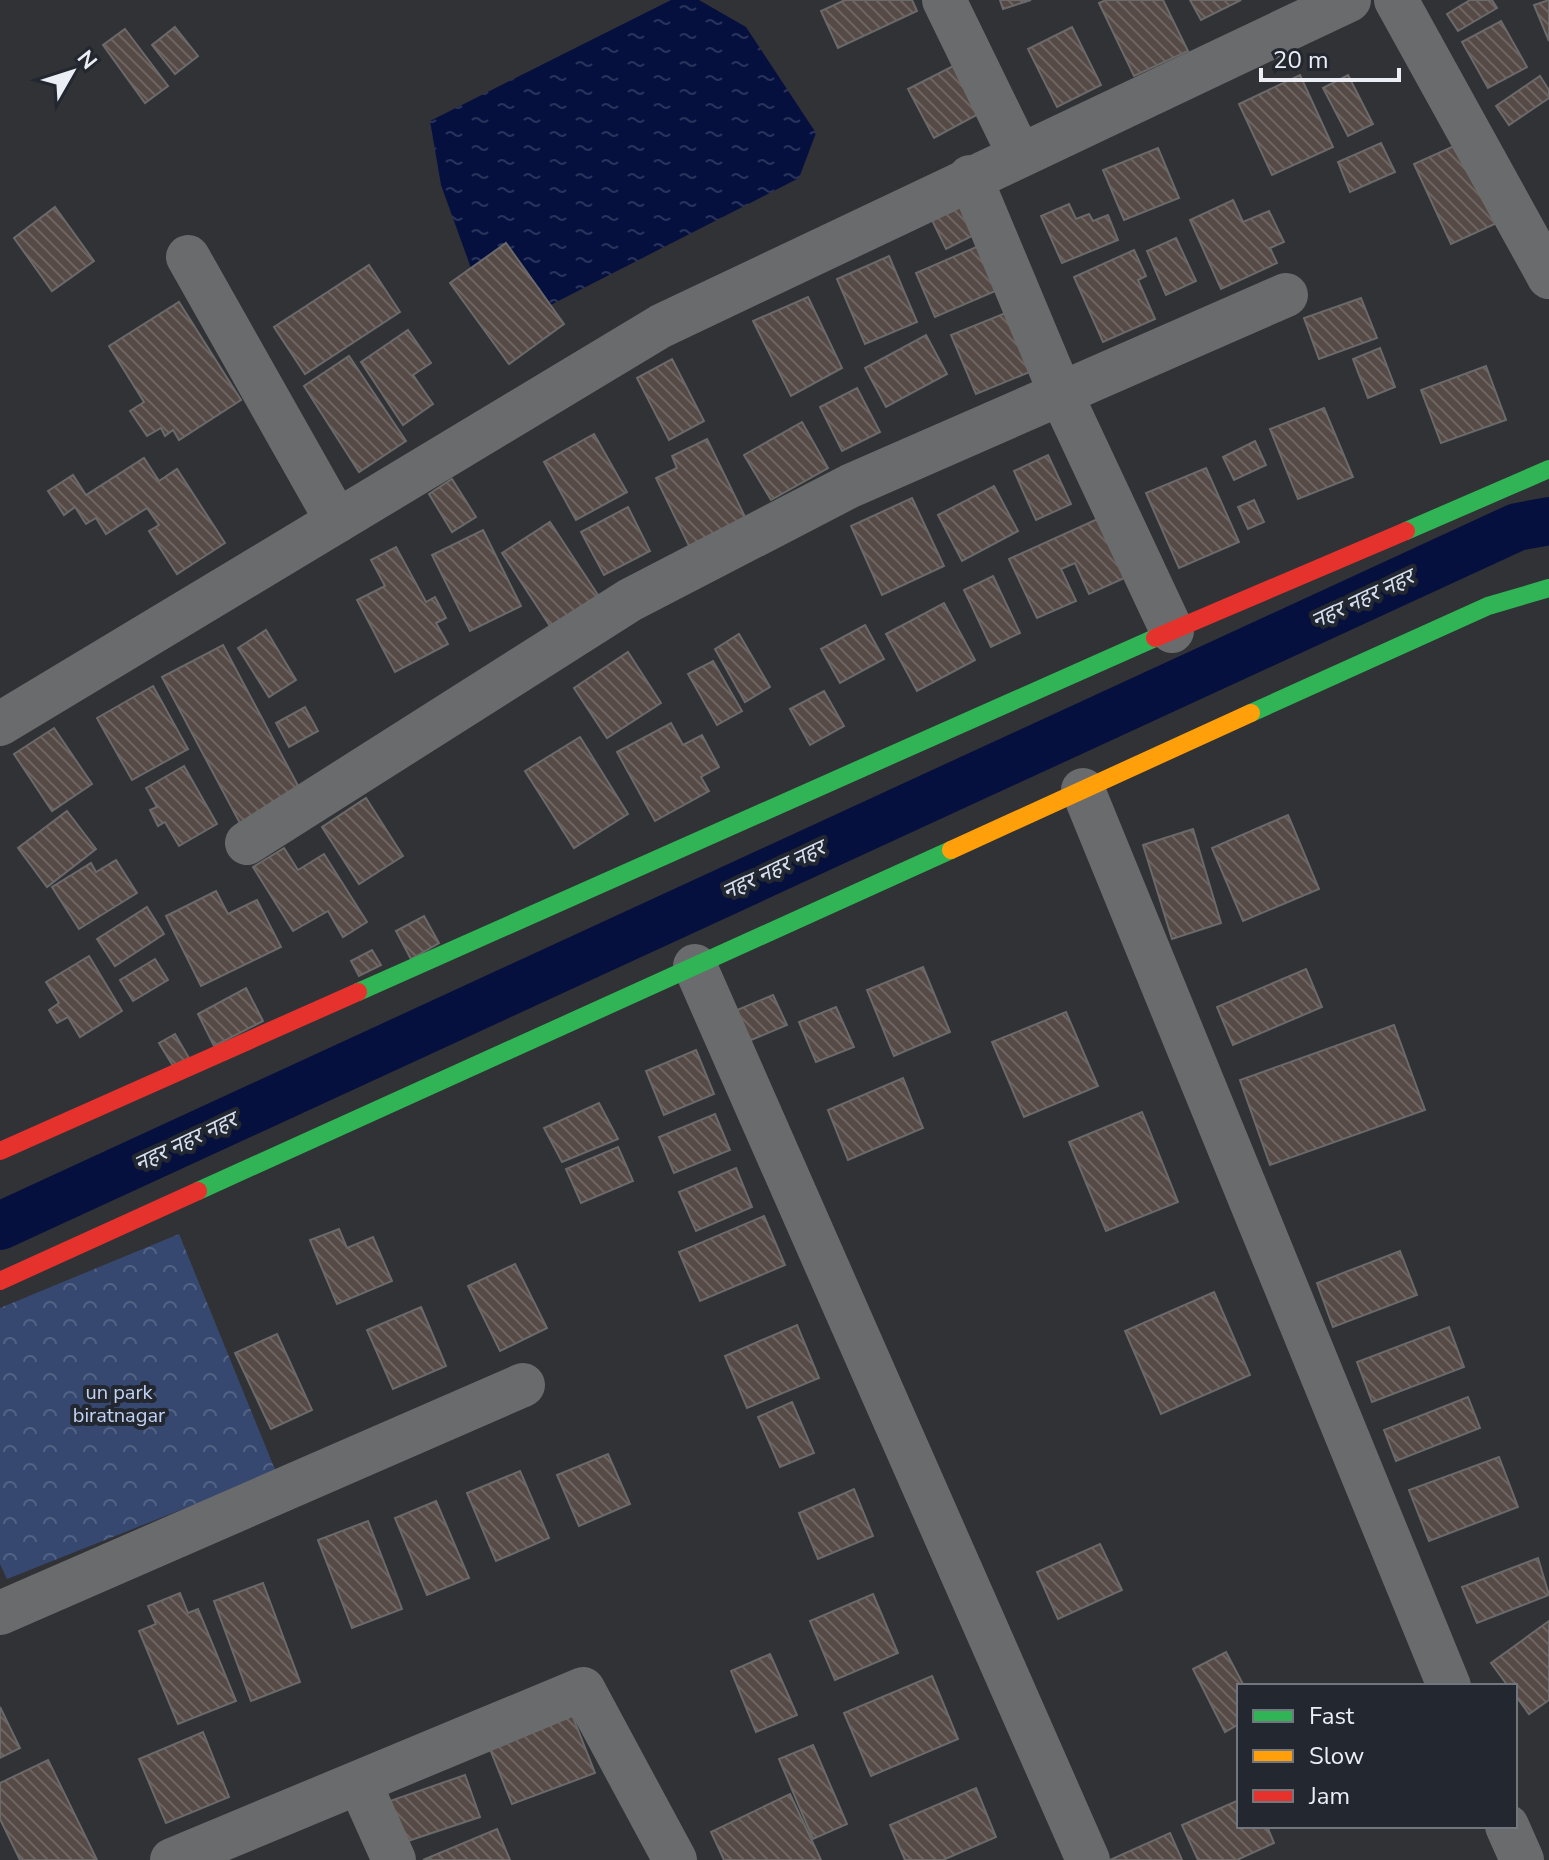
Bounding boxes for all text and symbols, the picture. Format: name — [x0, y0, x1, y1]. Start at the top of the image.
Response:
north arrow — [32, 32, 112, 112]
scale bar — [1261, 32, 1399, 82]
text: N — [70, 44, 104, 76]
text: 20 m — [1273, 44, 1329, 76]
water label: नहर नहर नहर — [1306, 560, 1422, 636]
water label: नहर नहर नहर — [717, 831, 833, 907]
water label: नहर नहर नहर — [129, 1103, 245, 1179]
park label: un park biratnagar — [73, 1379, 165, 1429]
legend — [1237, 1684, 1517, 1828]
text: Fast — [1309, 1700, 1355, 1732]
text: Slow — [1309, 1740, 1364, 1772]
text: Jam — [1308, 1780, 1350, 1812]

